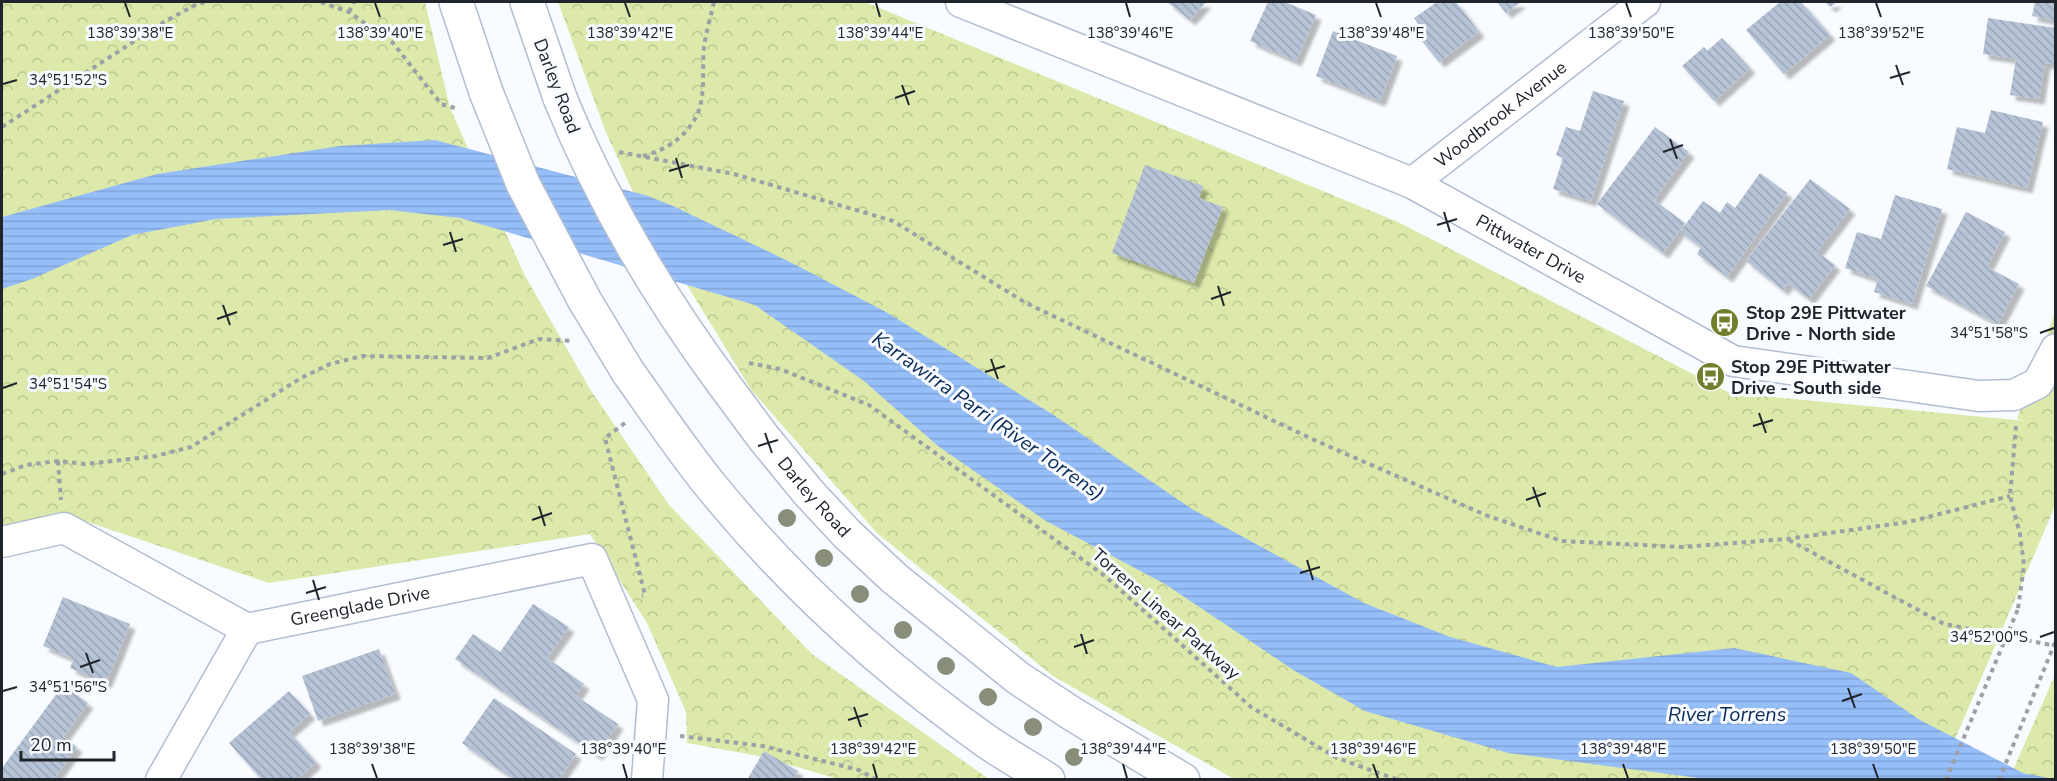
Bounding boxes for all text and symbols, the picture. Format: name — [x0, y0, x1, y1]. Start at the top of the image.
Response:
text: 138°39'38"E — [87, 23, 173, 43]
text: 138°39'40"E — [337, 23, 423, 43]
text: 138°39'42"E — [587, 23, 673, 43]
text: 138°39'44"E — [837, 23, 923, 43]
text: 138°39'46"E — [1087, 23, 1173, 43]
text: 138°39'48"E — [1338, 23, 1424, 43]
text: 138°39'50"E — [1588, 23, 1674, 43]
text: 138°39'52"E — [1838, 23, 1924, 43]
street label: Darley Road — [528, 35, 586, 137]
street label: Woodbrook Avenue — [1429, 55, 1571, 173]
text: 34°51'52"S — [29, 70, 107, 90]
street label: Pittwater Drive — [1472, 209, 1590, 289]
place label: Stop 29E Pittwater Drive - North side — [1746, 301, 1906, 346]
bus stop icon: Stop 29E Pittwater Drive - North side — [1709, 307, 1741, 339]
text: 34°51'58"S — [1950, 323, 2028, 343]
water label: Karrawirra Parri (River Torrens) — [867, 325, 1109, 507]
place label: Stop 29E Pittwater Drive - South side — [1731, 355, 1891, 400]
bus stop icon: Stop 29E Pittwater Drive - South side — [1694, 361, 1726, 393]
text: 34°51'54"S — [29, 374, 107, 394]
street label: Darley Road — [772, 452, 856, 542]
street label: Torrens Linear Parkway — [1087, 543, 1246, 686]
street label: Greenglade Drive — [288, 580, 432, 632]
text: 34°52'00"S — [1950, 627, 2028, 647]
text: 34°51'56"S — [29, 677, 107, 697]
water label: River Torrens — [1668, 701, 1786, 728]
scale bar — [21, 724, 114, 762]
text: 20 m — [30, 733, 72, 757]
text: 138°39'38"E — [329, 739, 415, 759]
text: 138°39'40"E — [580, 739, 666, 759]
text: 138°39'42"E — [830, 739, 916, 759]
text: 138°39'44"E — [1080, 739, 1166, 759]
text: 138°39'46"E — [1330, 739, 1416, 759]
text: 138°39'48"E — [1580, 739, 1666, 759]
text: 138°39'50"E — [1830, 739, 1916, 759]

